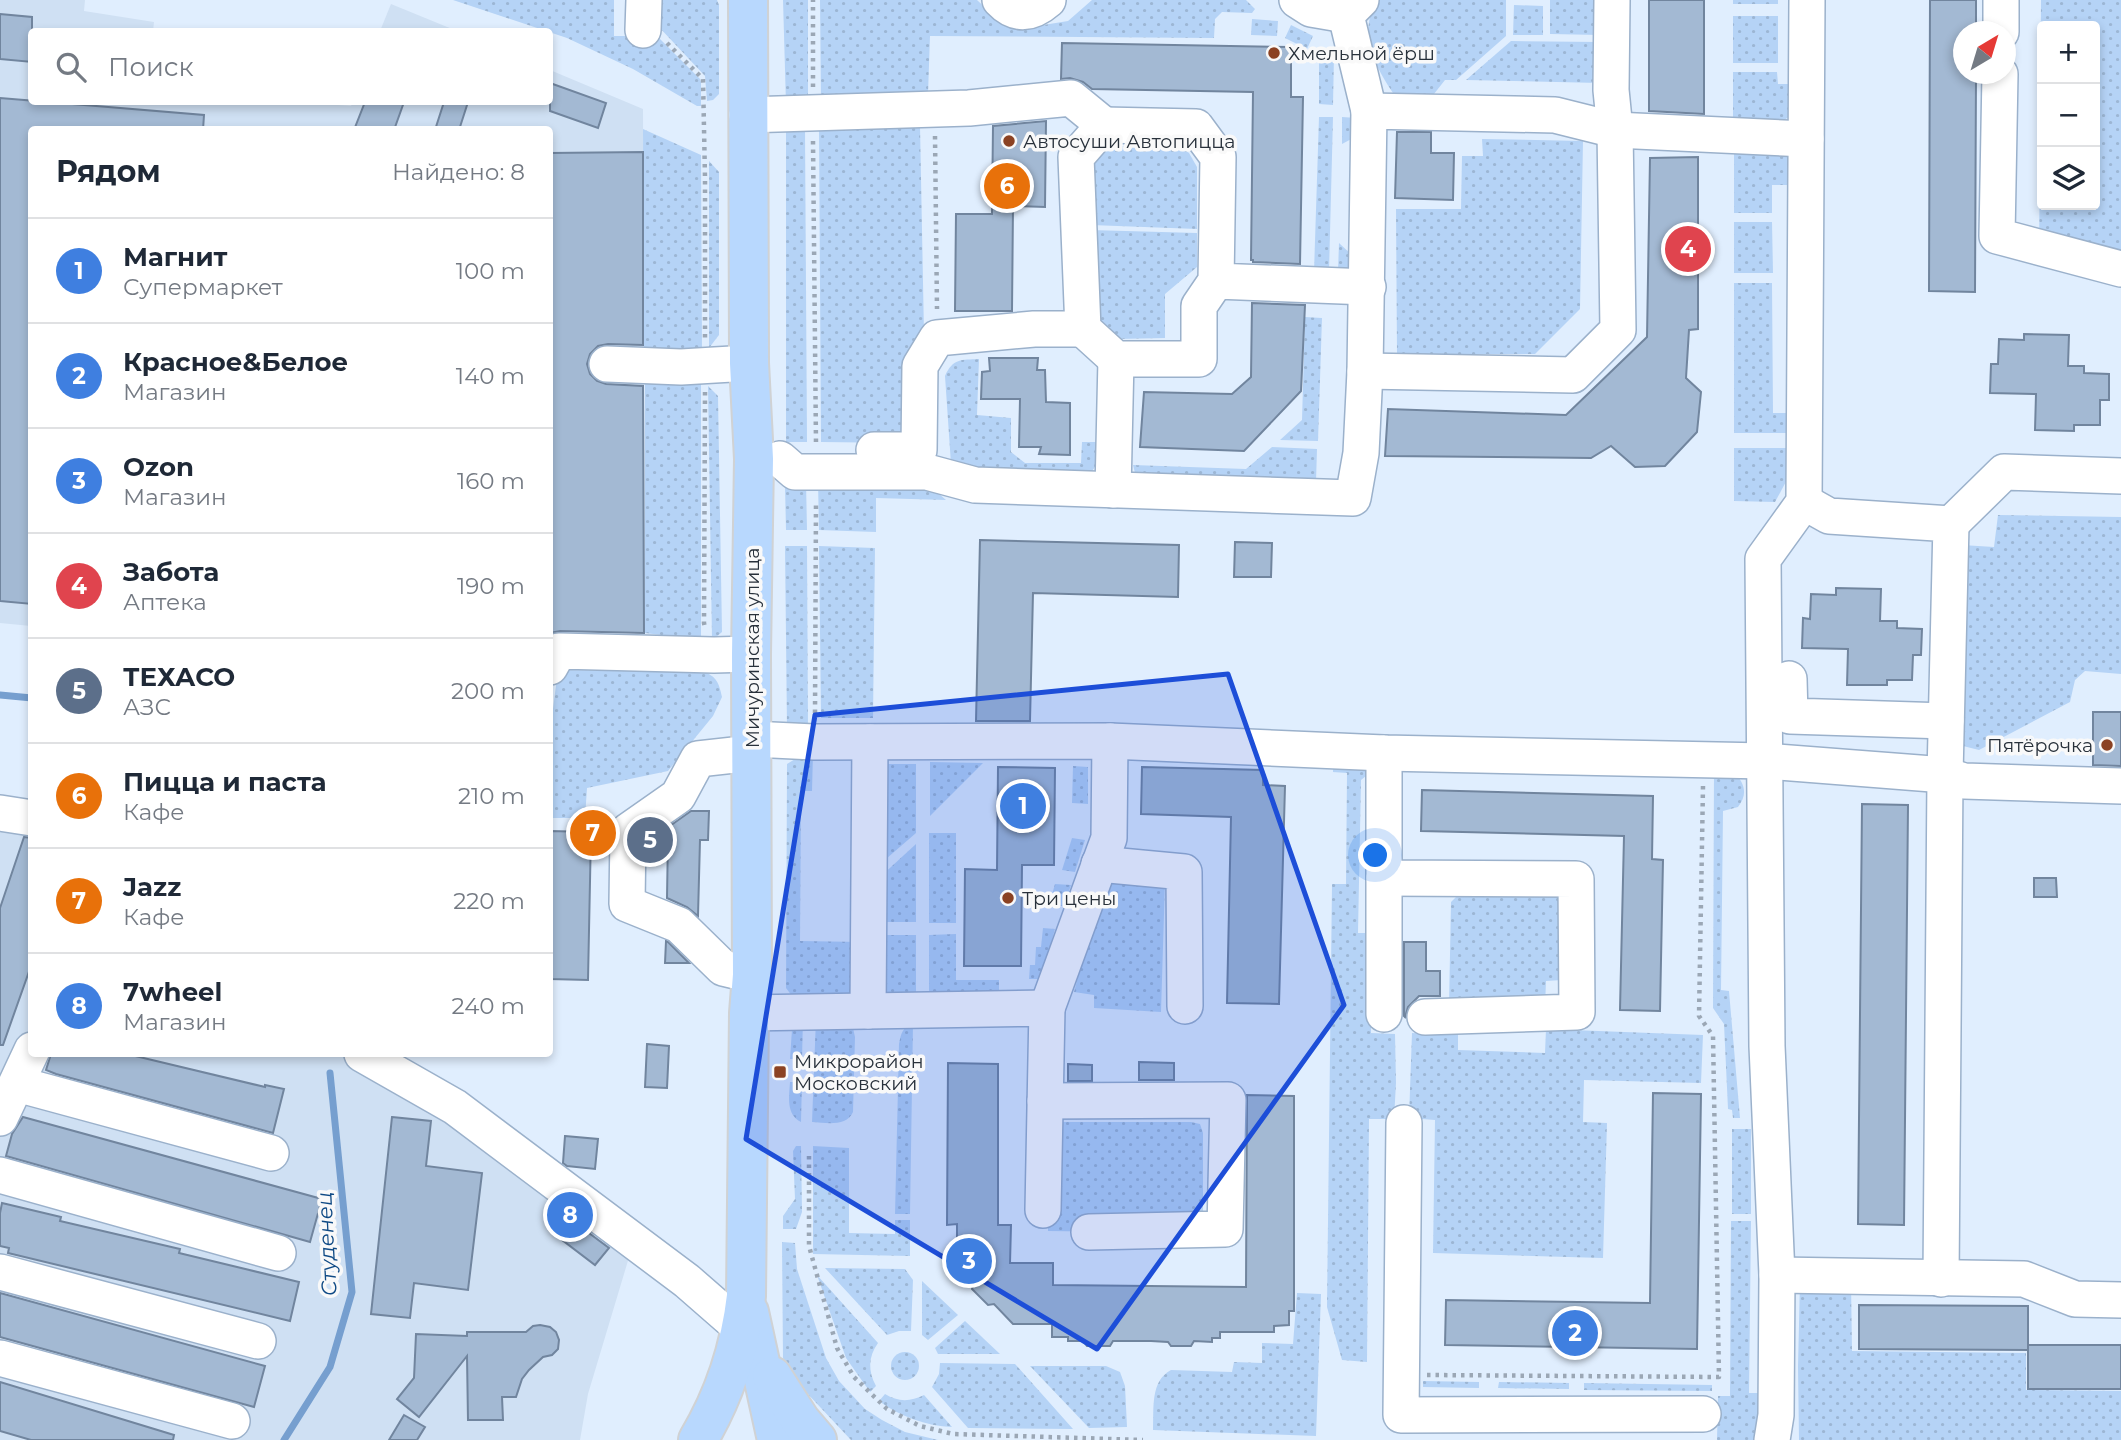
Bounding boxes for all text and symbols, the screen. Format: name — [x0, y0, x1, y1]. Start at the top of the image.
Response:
north arrow — [1953, 21, 2016, 84]
map controls — [2037, 21, 2100, 210]
button: + — [2037, 21, 2100, 84]
search box — [28, 28, 553, 105]
place label: Хмельной ёрш — [1288, 42, 1435, 65]
marker: Хмельной ёрш — [1266, 45, 1282, 61]
icon: search — [52, 48, 90, 86]
text: Поиск — [108, 51, 194, 83]
button: − — [2037, 84, 2100, 147]
place label: Автосуши Автопицца — [1023, 130, 1235, 153]
marker: Автосуши Автопицца — [1001, 133, 1017, 149]
button: layers — [2037, 147, 2100, 210]
text: Рядом — [56, 153, 161, 190]
text: Найдено: 8 — [392, 158, 525, 186]
pin: 6 — [984, 160, 1030, 212]
pin: 4 — [1665, 223, 1711, 275]
text: Магнит — [123, 241, 228, 273]
text: 1 — [74, 257, 84, 285]
text: 100 m — [456, 257, 525, 285]
text: Супермаркет — [123, 273, 283, 301]
text: Красное&Белое — [123, 346, 348, 378]
text: 2 — [72, 362, 86, 390]
text: 140 m — [456, 362, 525, 390]
text: Магазин — [123, 378, 227, 406]
text: Ozon — [123, 451, 194, 483]
text: 3 — [72, 467, 86, 495]
text: 160 m — [457, 467, 525, 495]
text: Магазин — [123, 483, 227, 511]
street label: Мичуринская улица — [741, 548, 764, 748]
text: Забота — [123, 556, 219, 588]
text: 4 — [71, 572, 87, 600]
text: 190 m — [457, 572, 525, 600]
text: Аптека — [123, 588, 207, 616]
text: ТЕХАСО — [123, 661, 235, 693]
text: 5 — [72, 677, 86, 705]
text: 200 m — [451, 677, 525, 705]
text: АЗС — [123, 693, 171, 721]
place label: Пятёрочка — [1987, 734, 2093, 757]
marker: Пятёрочка — [2099, 737, 2115, 753]
text: Пицца и паста — [123, 766, 327, 798]
pin: 1 — [1000, 780, 1046, 832]
text: 6 — [72, 782, 86, 810]
text: 210 m — [458, 782, 525, 810]
text: Кафе — [123, 798, 184, 826]
pin: 7 — [570, 807, 616, 859]
pin: 5 — [627, 814, 673, 866]
your location — [1358, 838, 1392, 872]
text: Jazz — [123, 871, 181, 903]
text: 7 — [72, 887, 86, 915]
text: 220 m — [453, 887, 525, 915]
place label: Три цены — [1022, 887, 1116, 910]
marker: Три цены — [1000, 890, 1016, 906]
text: Кафе — [123, 903, 184, 931]
text: 7wheel — [123, 976, 222, 1008]
text: 8 — [71, 992, 87, 1020]
text: 240 m — [452, 992, 525, 1020]
text: Магазин — [123, 1008, 227, 1036]
place label: Микрорайон Московский — [794, 1050, 924, 1095]
marker: Микрорайон Московский — [772, 1064, 788, 1080]
pin: 8 — [547, 1189, 593, 1241]
water label: Студенец — [311, 1191, 342, 1297]
pin: 3 — [946, 1235, 992, 1287]
pin: 2 — [1552, 1307, 1598, 1359]

